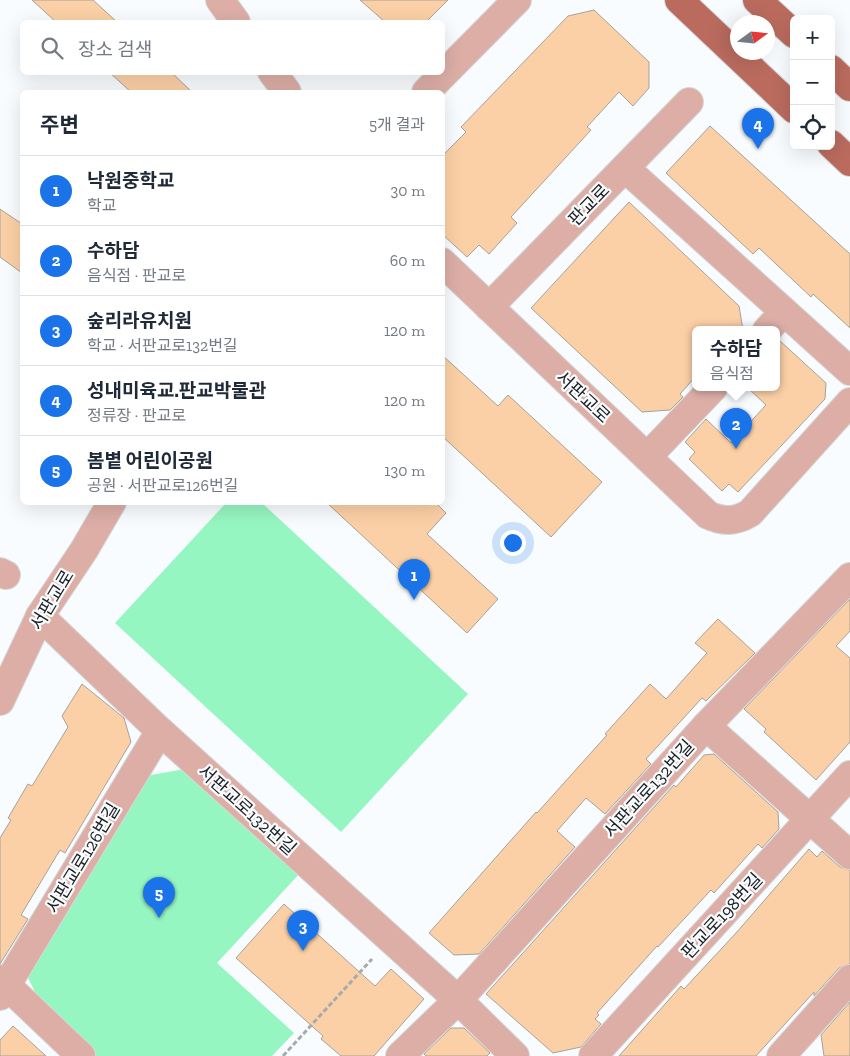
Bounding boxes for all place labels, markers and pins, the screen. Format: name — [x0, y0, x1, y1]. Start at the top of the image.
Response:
pin: 4 — [742, 108, 774, 149]
pin: 2 — [720, 408, 752, 449]
pin: 1 — [398, 559, 430, 600]
pin: 5 — [143, 877, 175, 918]
pin: 3 — [287, 910, 319, 951]

